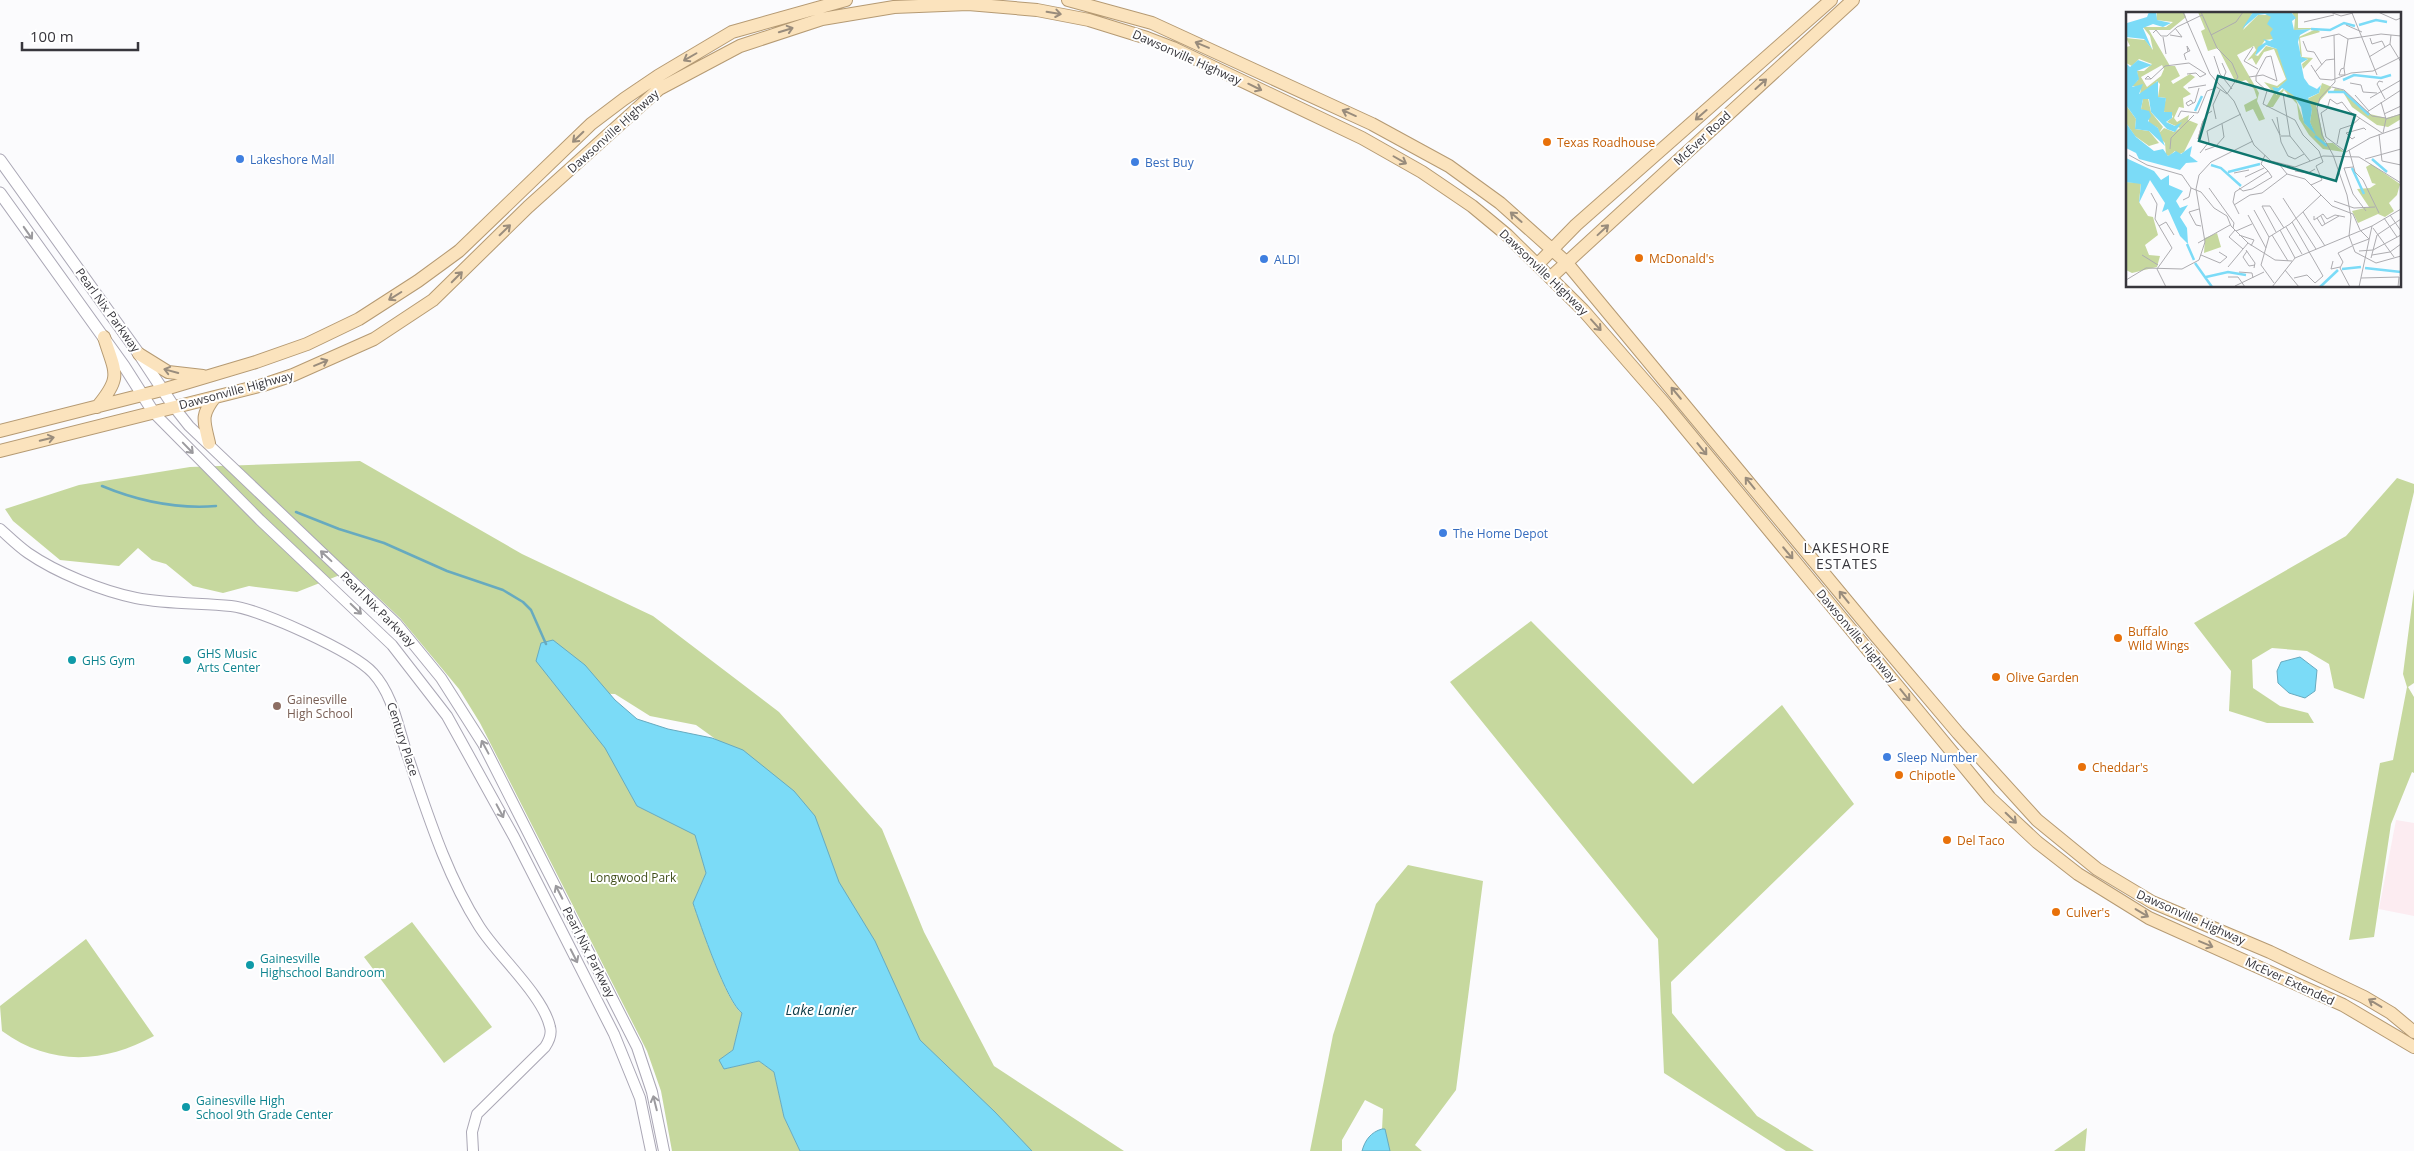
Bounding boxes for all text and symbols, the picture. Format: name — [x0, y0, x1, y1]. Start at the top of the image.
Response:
one-way arrow — [1046, 8, 1062, 18]
inset map — [2126, 12, 2402, 288]
scale bar — [22, 20, 139, 52]
one-way arrow — [778, 24, 794, 34]
street label: Dawsonville Highway — [1130, 25, 1245, 89]
text: 100 m — [30, 26, 74, 46]
one-way arrow — [1195, 39, 1210, 49]
one-way arrow — [684, 53, 698, 63]
one-way arrow — [1755, 78, 1768, 90]
one-way arrow — [1247, 83, 1262, 92]
street label: Dawsonville Highway — [564, 85, 663, 177]
street label: McEver Road — [1670, 107, 1734, 169]
one-way arrow — [1342, 108, 1357, 118]
one-way arrow — [1695, 109, 1708, 121]
one-way arrow — [571, 131, 584, 143]
place label: Texas Roadhouse — [1557, 134, 1655, 151]
marker: Texas Roadhouse — [1541, 136, 1553, 148]
place label: Lakeshore Mall — [250, 151, 335, 168]
marker: Lakeshore Mall — [234, 153, 246, 165]
place label: Best Buy — [1145, 154, 1195, 171]
one-way arrow — [1393, 155, 1408, 165]
marker: Best Buy — [1129, 156, 1141, 168]
one-way arrow — [1510, 212, 1523, 223]
one-way arrow — [499, 224, 511, 236]
one-way arrow — [1597, 224, 1610, 236]
street label: Dawsonville Highway — [1496, 225, 1593, 320]
one-way arrow — [23, 226, 33, 240]
place label: McDonald's — [1649, 250, 1714, 267]
place label: ALDI — [1274, 251, 1300, 268]
marker: McDonald's — [1633, 252, 1645, 264]
marker: ALDI — [1258, 253, 1270, 265]
street label: Pearl Nix Parkway — [72, 264, 145, 356]
one-way arrow — [451, 271, 463, 283]
one-way arrow — [388, 291, 402, 301]
one-way arrow — [1591, 319, 1602, 332]
one-way arrow — [313, 358, 328, 368]
one-way arrow — [164, 366, 180, 375]
street label: Dawsonville Highway — [177, 366, 296, 413]
one-way arrow — [1670, 386, 1681, 399]
one-way arrow — [39, 434, 55, 444]
one-way arrow — [182, 442, 194, 455]
one-way arrow — [1696, 442, 1707, 455]
one-way arrow — [1745, 477, 1756, 490]
place label: The Home Depot — [1453, 525, 1548, 542]
marker: The Home Depot — [1437, 527, 1449, 539]
district label: LAKESHORE ESTATES — [1804, 538, 1890, 573]
one-way arrow — [1782, 547, 1793, 560]
one-way arrow — [319, 550, 332, 562]
street label: Pearl Nix Parkway — [337, 568, 420, 651]
street label: Dawsonville Highway — [1813, 585, 1902, 687]
one-way arrow — [1838, 591, 1849, 604]
one-way arrow — [349, 603, 362, 615]
place label: Buffalo Wild Wings — [2128, 623, 2190, 654]
marker: Buffalo Wild Wings — [2112, 632, 2124, 644]
place label: GHS Music Arts Center — [197, 645, 260, 676]
place label: GHS Gym — [82, 652, 135, 669]
marker: GHS Gym — [66, 654, 78, 666]
marker: GHS Music Arts Center — [181, 654, 193, 666]
place label: Olive Garden — [2006, 669, 2079, 686]
marker: Olive Garden — [1990, 671, 2002, 683]
one-way arrow — [1900, 688, 1911, 701]
place label: Gainesville High School — [287, 691, 353, 722]
marker: Gainesville High School — [271, 700, 283, 712]
street label: Century Place — [383, 700, 423, 778]
one-way arrow — [480, 740, 490, 755]
place label: Sleep Number — [1897, 749, 1977, 766]
marker: Sleep Number — [1881, 751, 1893, 763]
place label: Cheddar's — [2092, 759, 2149, 776]
marker: Cheddar's — [2076, 761, 2088, 773]
place label: Chipotle — [1909, 767, 1956, 784]
marker: Chipotle — [1893, 769, 1905, 781]
one-way arrow — [496, 803, 505, 818]
one-way arrow — [2005, 812, 2017, 824]
place label: Del Taco — [1957, 832, 2005, 849]
marker: Del Taco — [1941, 834, 1953, 846]
park label: Longwood Park — [590, 869, 677, 886]
one-way arrow — [554, 885, 563, 900]
street label: Dawsonville Highway — [2134, 885, 2249, 949]
street label: Pearl Nix Parkway — [559, 903, 620, 1001]
place label: Culver's — [2066, 904, 2110, 921]
marker: Culver's — [2050, 906, 2062, 918]
one-way arrow — [2134, 909, 2148, 919]
one-way arrow — [2198, 939, 2213, 949]
one-way arrow — [569, 948, 579, 963]
place label: Gainesville Highschool Bandroom — [260, 950, 385, 981]
street label: McEver Extended — [2243, 953, 2337, 1009]
marker: Gainesville Highschool Bandroom — [244, 959, 256, 971]
one-way arrow — [2368, 998, 2382, 1008]
water label: Lake Lanier — [786, 1000, 857, 1019]
place label: Gainesville High School 9th Grade Center — [196, 1092, 333, 1123]
one-way arrow — [650, 1096, 659, 1112]
marker: Gainesville High School 9th Grade Center — [180, 1101, 192, 1113]

